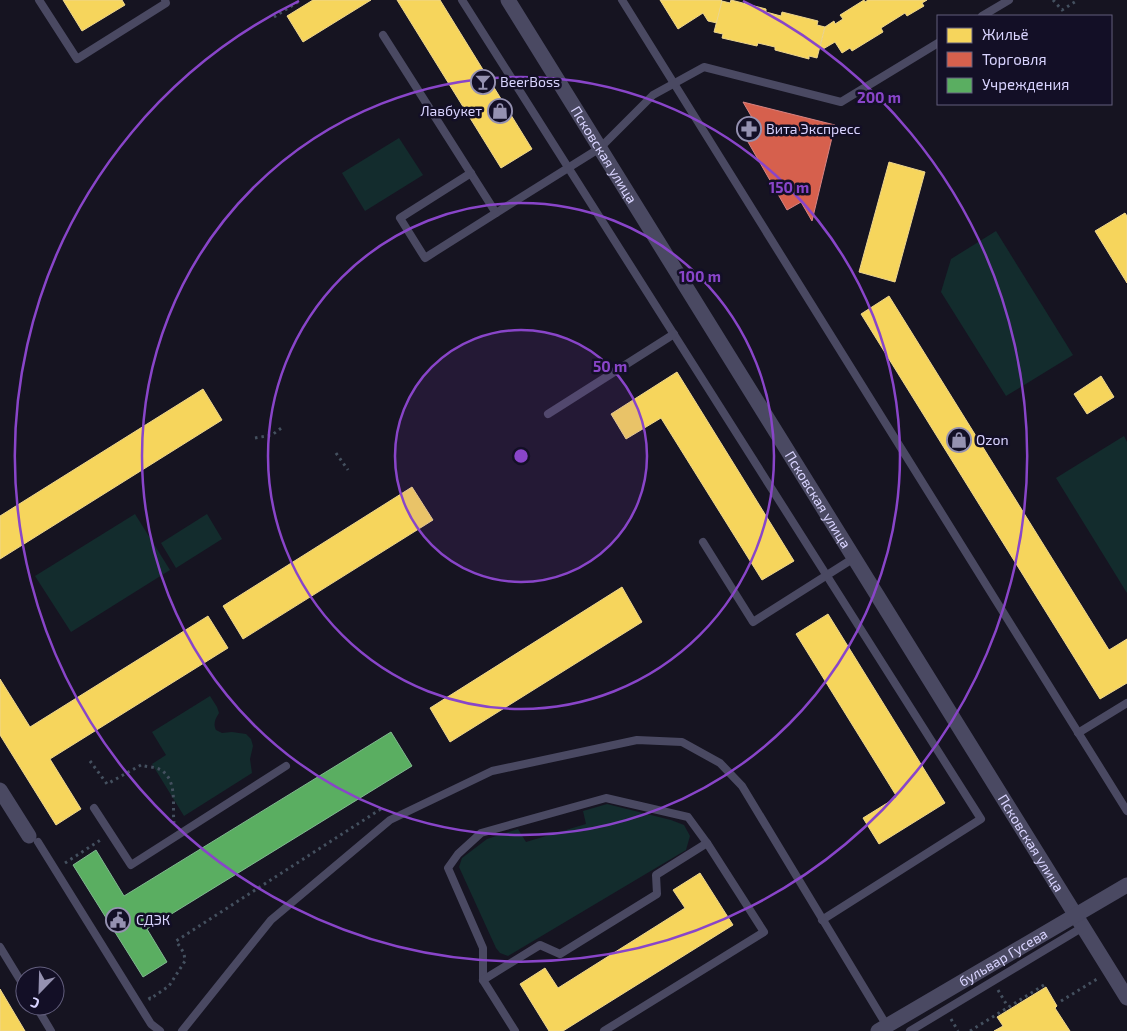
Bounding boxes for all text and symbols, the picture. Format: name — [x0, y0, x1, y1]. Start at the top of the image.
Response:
legend — [937, 15, 1112, 105]
text: Жильё — [982, 25, 1029, 43]
text: Торговля — [982, 50, 1047, 68]
bar icon: BeerBoss — [470, 69, 496, 95]
place label: BeerBoss — [500, 73, 560, 90]
text: Учреждения — [982, 75, 1069, 93]
text: 200 m — [857, 88, 901, 106]
shop icon: Лавбукет — [487, 98, 513, 124]
place label: Лавбукет — [420, 102, 482, 119]
street label: Псковская улица — [568, 103, 641, 206]
pharmacy icon: Вита Экспресс — [736, 116, 762, 142]
place label: Вита Экспресс — [766, 120, 861, 137]
text: 150 m — [769, 178, 809, 196]
text: 100 m — [679, 267, 721, 285]
text: 50 m — [593, 357, 627, 375]
shop icon: Ozon — [946, 427, 972, 453]
place label: Ozon — [976, 431, 1009, 448]
centre of rings — [512, 447, 530, 465]
street label: Псковская улица — [782, 448, 855, 551]
street label: Псковская улица — [995, 791, 1068, 895]
public building icon: СДЭК — [105, 907, 131, 933]
place label: СДЭК — [136, 911, 170, 928]
street label: бульвар Гусева — [955, 925, 1050, 990]
north arrow — [15, 966, 65, 1016]
text: С — [28, 994, 42, 1013]

